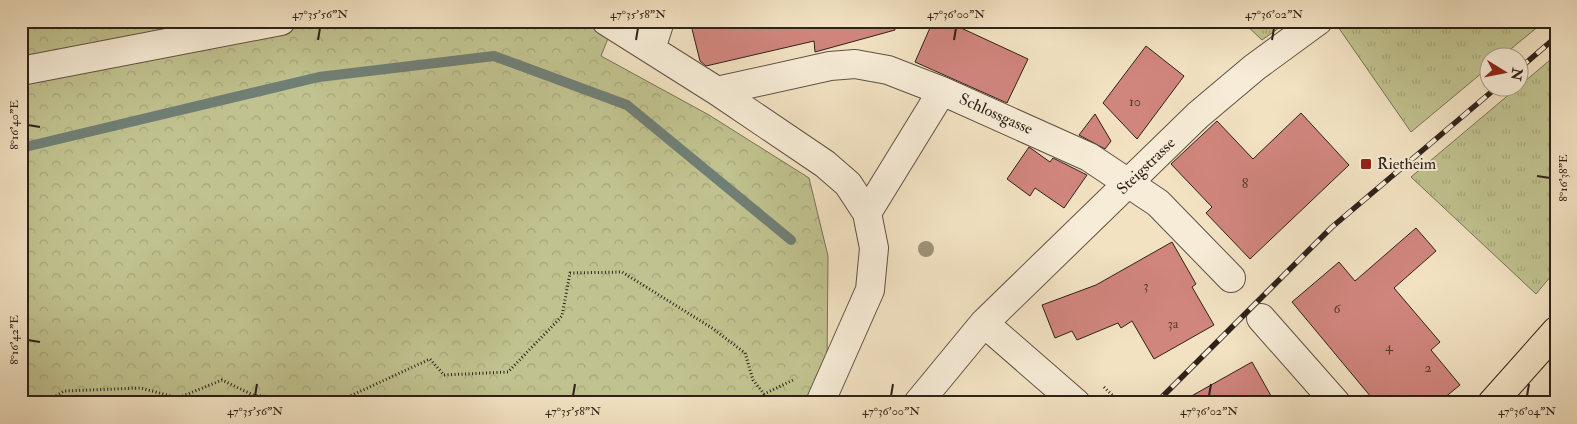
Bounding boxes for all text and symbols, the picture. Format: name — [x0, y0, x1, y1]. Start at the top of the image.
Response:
text: 47°35'56"N — [292, 7, 348, 22]
text: 47°35'58"N — [610, 7, 666, 22]
text: 47°36'00"N — [927, 7, 985, 22]
text: 47°36'02"N — [1245, 7, 1303, 22]
north arrow — [1480, 48, 1530, 98]
text: N — [1507, 66, 1526, 82]
street label: Schlossgasse — [956, 89, 1036, 139]
house number: 10 — [1129, 93, 1141, 110]
text: 8°16'40"E — [7, 100, 22, 150]
street label: Steigstrasse — [1113, 133, 1180, 199]
place label: Rietheim — [1377, 154, 1437, 174]
text: 8°16'38"E — [1556, 154, 1571, 202]
marker: Rietheim — [1359, 157, 1373, 171]
house number: 8 — [1242, 175, 1249, 192]
house number: 3 — [1143, 277, 1149, 294]
house number: 6 — [1333, 300, 1341, 317]
text: 8°16'42"E — [7, 315, 22, 365]
house number: 3a — [1167, 315, 1179, 332]
house number: 4 — [1385, 338, 1394, 355]
house number: 2 — [1424, 359, 1432, 376]
text: 47°35'56"N — [227, 404, 283, 419]
text: 47°35'58"N — [545, 404, 601, 419]
text: 47°36'00"N — [862, 404, 920, 419]
text: 47°36'02"N — [1180, 404, 1238, 419]
text: 47°36'04"N — [1498, 404, 1556, 419]

